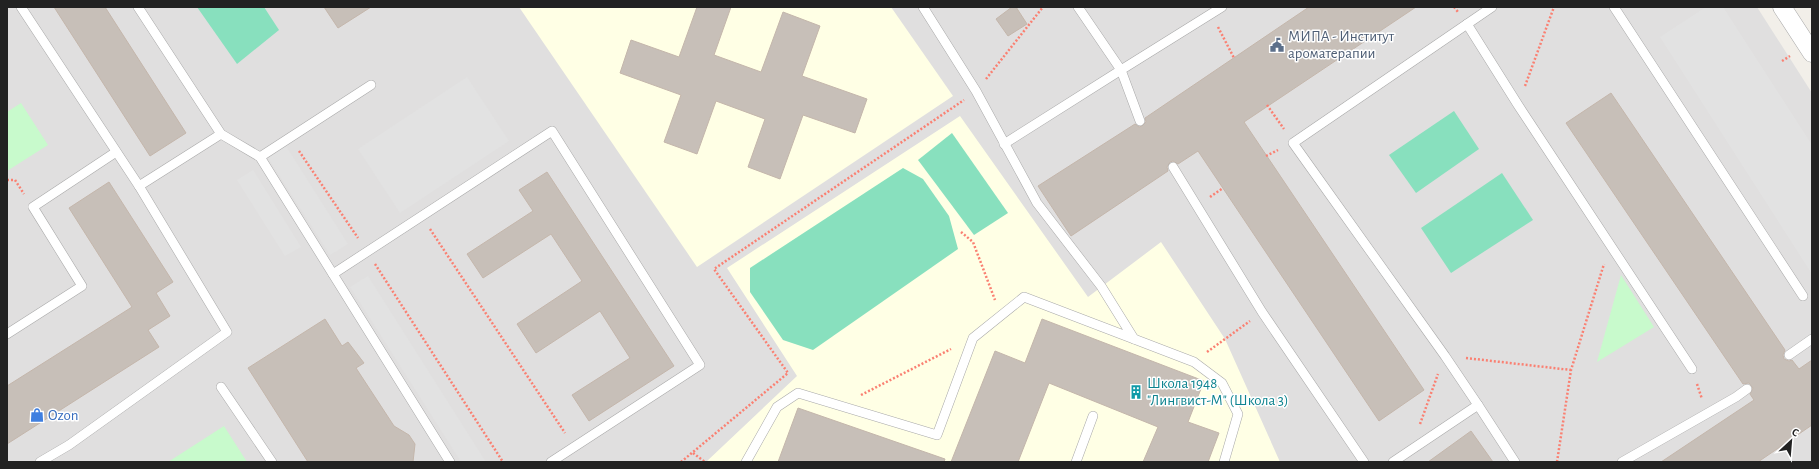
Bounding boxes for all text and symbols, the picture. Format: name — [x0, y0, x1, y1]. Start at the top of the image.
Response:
place label: МИПА - Институт ароматерапии — [1288, 29, 1395, 61]
public building icon: МИПА - Институт ароматерапии — [1269, 37, 1285, 53]
place label: Школа 1948 "Лингвист-М" (Школа 3) — [1147, 376, 1289, 408]
building icon: Школа 1948 "Лингвист-М" (Школа 3) — [1128, 384, 1144, 400]
shop icon: Ozon — [29, 407, 45, 423]
place label: Ozon — [48, 408, 78, 423]
north arrow — [1771, 421, 1811, 461]
text: С — [1790, 426, 1800, 439]

